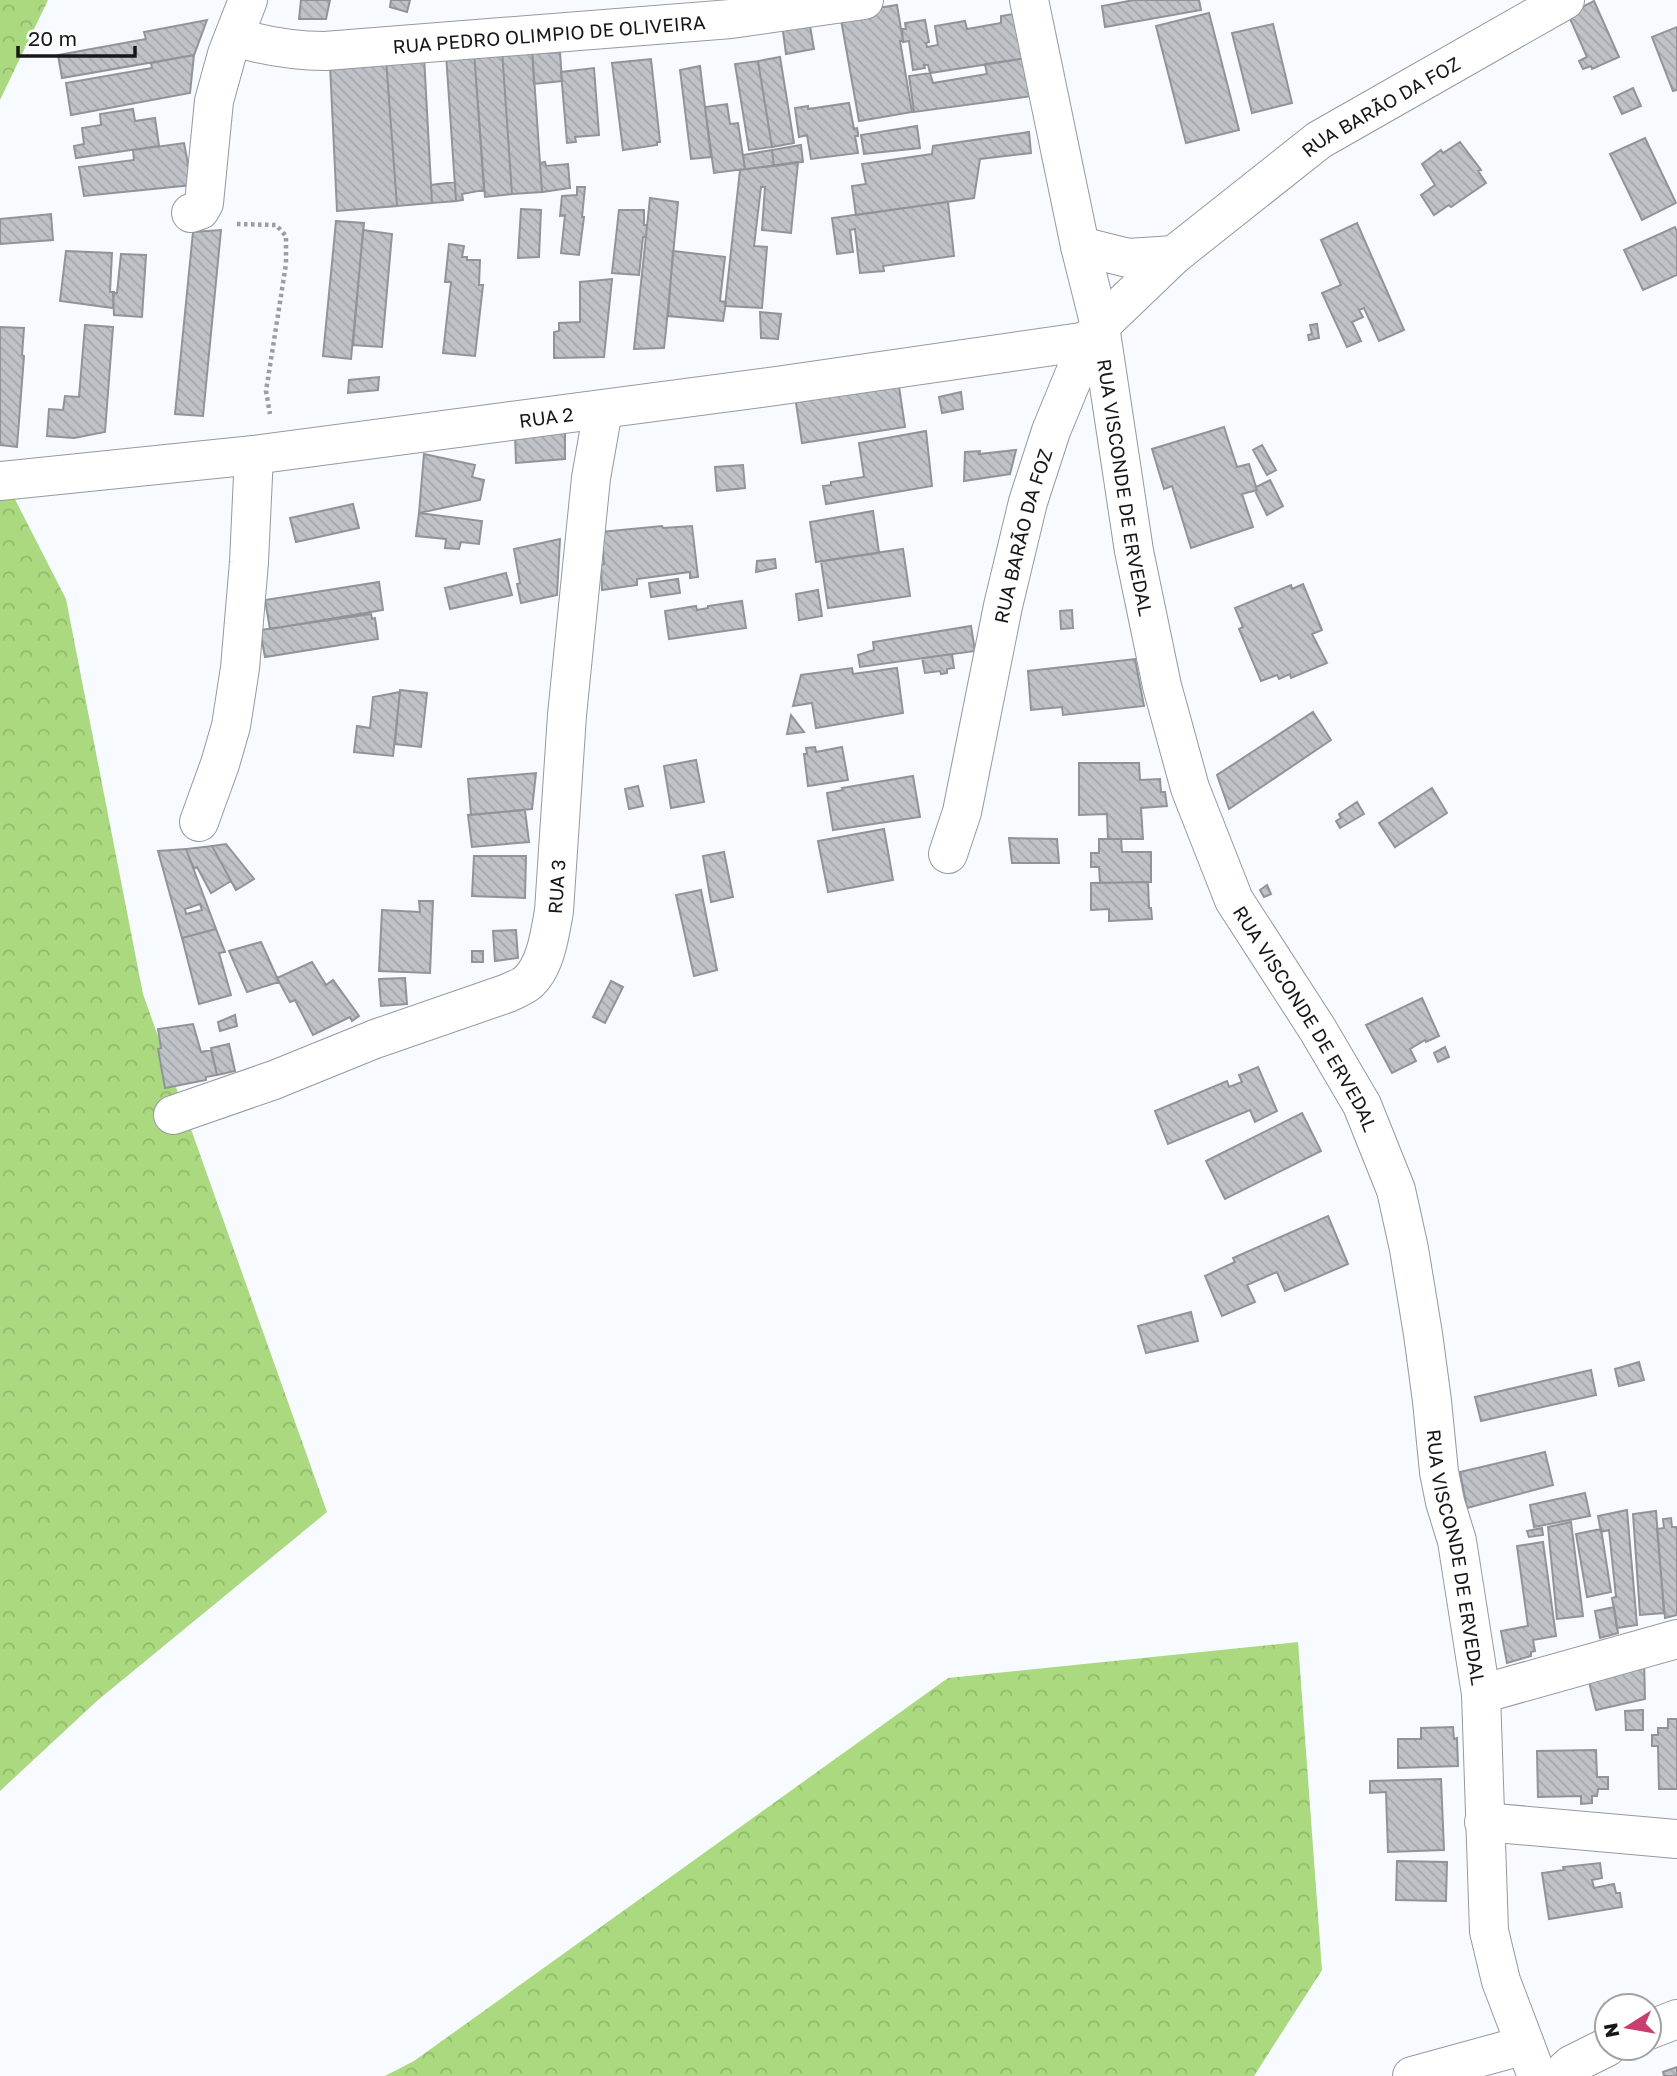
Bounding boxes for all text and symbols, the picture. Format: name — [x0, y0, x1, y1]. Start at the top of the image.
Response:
street label: RUA PEDRO OLIMPIO DE OLIVEIRA — [392, 10, 706, 57]
scale bar — [18, 14, 135, 58]
text: 20 m — [28, 25, 77, 51]
street label: RUA BARÃO DA FOZ — [1296, 51, 1464, 161]
street label: RUA VISCONDE DE ERVEDAL — [1094, 357, 1159, 618]
street label: RUA 2 — [518, 401, 575, 431]
street label: RUA BARÃO DA FOZ — [988, 446, 1056, 625]
street label: RUA 3 — [542, 859, 569, 915]
street label: RUA VISCONDE DE ERVEDAL — [1229, 901, 1383, 1135]
street label: RUA VISCONDE DE ERVEDAL — [1423, 1428, 1491, 1687]
north arrow — [1593, 1992, 1663, 2062]
text: N — [1598, 2021, 1623, 2040]

